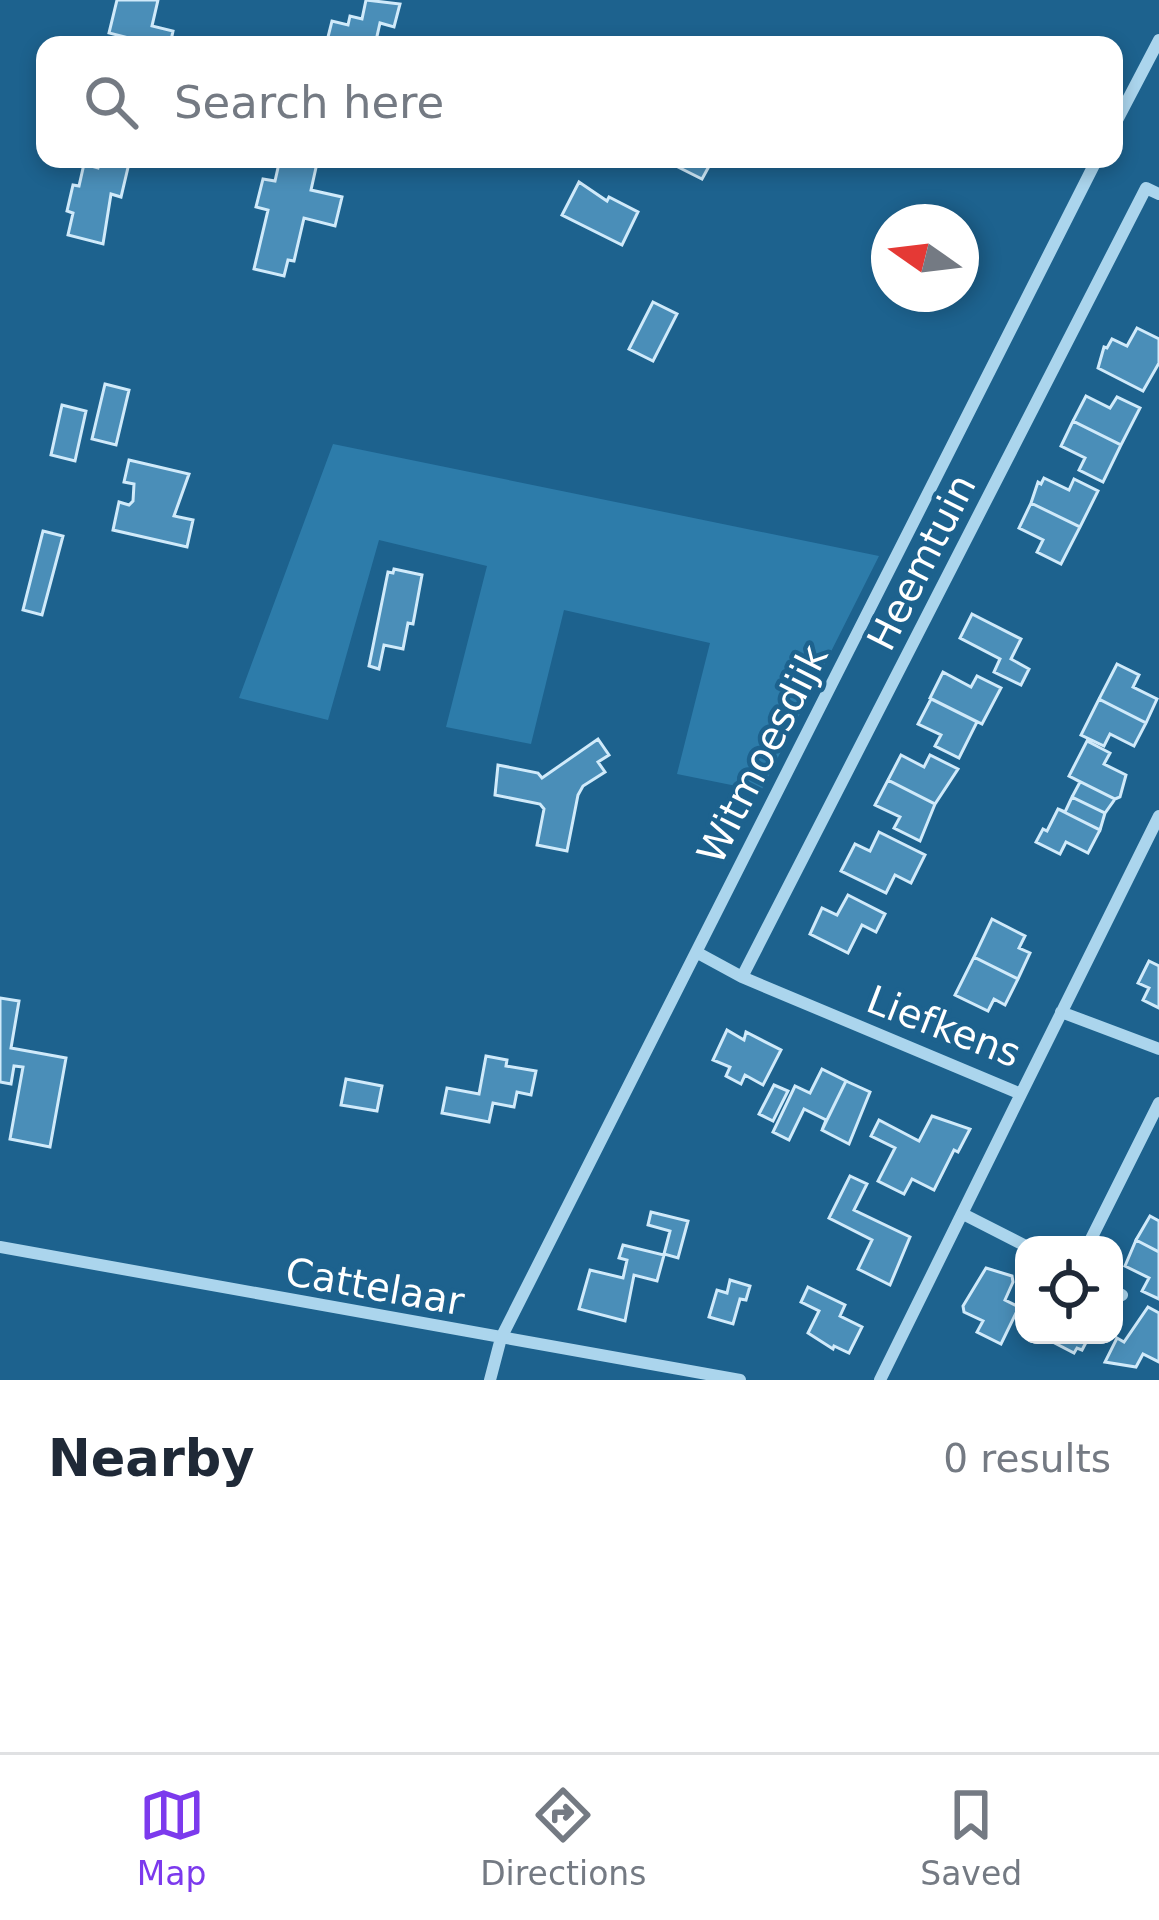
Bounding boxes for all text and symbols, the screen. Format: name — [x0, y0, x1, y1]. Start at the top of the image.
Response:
search box — [36, 36, 1123, 168]
icon: search — [78, 69, 144, 135]
text: Search here — [174, 76, 444, 129]
north arrow — [871, 204, 979, 312]
street label: Heemtuin — [858, 467, 985, 657]
street label: Witmoesdijk — [688, 637, 837, 871]
street label: Liefkens — [861, 977, 1027, 1076]
map controls — [1015, 1236, 1123, 1344]
button: locate — [1015, 1236, 1123, 1344]
street label: Cattelaar — [282, 1249, 469, 1324]
text: Nearby — [48, 1429, 255, 1488]
text: 0 results — [943, 1436, 1111, 1481]
tab: Map — [137, 1782, 207, 1893]
tab: Directions — [480, 1782, 646, 1893]
tab: Saved — [920, 1782, 1022, 1893]

